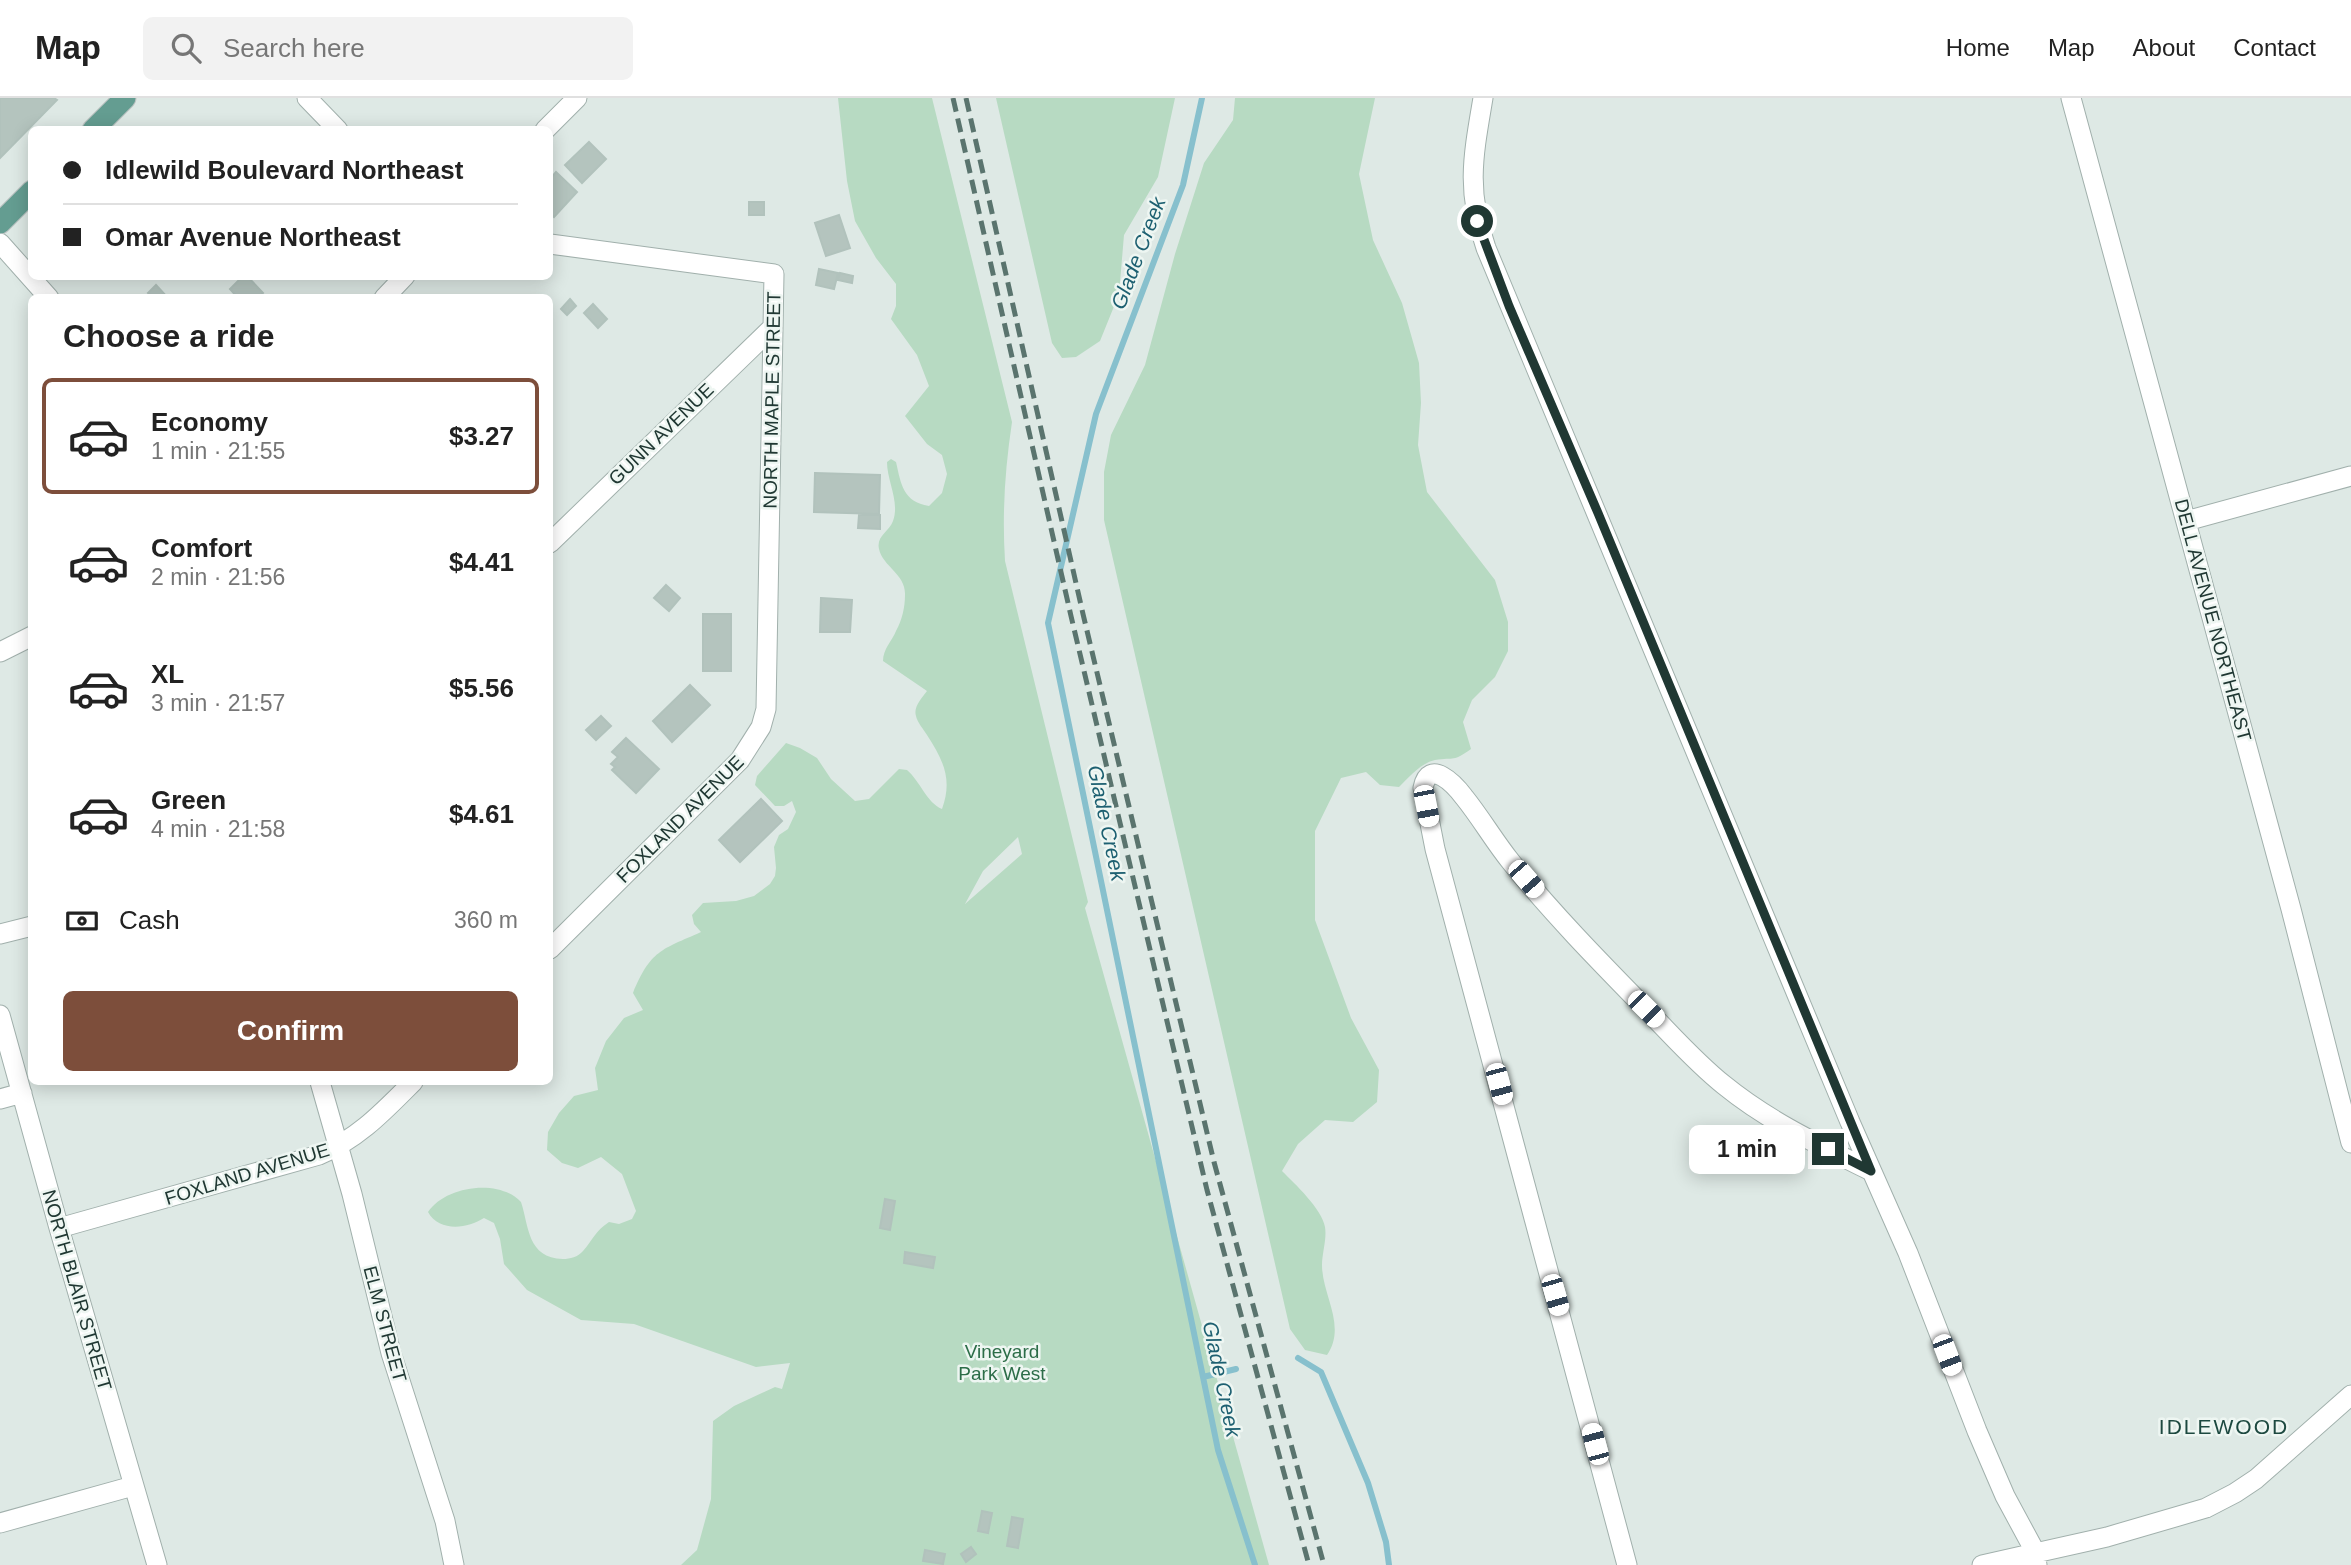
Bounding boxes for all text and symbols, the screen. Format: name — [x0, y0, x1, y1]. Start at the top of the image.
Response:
search box — [143, 17, 633, 80]
text: Map — [35, 29, 101, 66]
icon: search — [167, 29, 205, 67]
text: Search here — [223, 33, 365, 63]
text: Home — [1946, 34, 2010, 61]
text: Map — [2048, 34, 2095, 61]
text: About — [2133, 34, 2195, 61]
text: Contact — [2233, 34, 2316, 61]
text: Idlewild Boulevard Northeast — [105, 155, 463, 185]
water label: Glade Creek — [1106, 192, 1170, 312]
route start — [1461, 205, 1493, 237]
text: Omar Avenue Northeast — [105, 222, 401, 252]
street label: NORTH MAPLE STREET — [760, 291, 784, 509]
text: Choose a ride — [63, 318, 275, 354]
street label: GUNN AVENUE — [604, 379, 718, 489]
icon: car — [67, 405, 130, 468]
text: Economy — [151, 407, 268, 437]
text: $3.27 — [449, 421, 514, 451]
text: 1 min · 21:55 — [151, 438, 285, 464]
street label: DELL AVENUE NORTHEAST — [2171, 497, 2256, 744]
icon: car — [67, 531, 130, 594]
text: Comfort — [151, 533, 252, 563]
text: $4.41 — [449, 547, 514, 577]
text: 2 min · 21:56 — [151, 564, 285, 590]
icon: car — [67, 657, 130, 720]
text: XL — [151, 659, 184, 689]
text: $5.56 — [449, 673, 514, 703]
text: 3 min · 21:57 — [151, 690, 285, 716]
street label: FOXLAND AVENUE — [612, 751, 748, 887]
water label: Glade Creek — [1083, 763, 1131, 885]
icon: car — [67, 783, 130, 846]
car — [1412, 783, 1441, 829]
text: Green — [151, 785, 226, 815]
text: $4.61 — [449, 799, 514, 829]
text: 4 min · 21:58 — [151, 816, 285, 842]
car — [1505, 856, 1548, 902]
icon: cash — [63, 902, 101, 940]
text: Cash — [119, 905, 180, 935]
text: 360 m — [454, 907, 518, 933]
car — [1624, 987, 1669, 1031]
button: Confirm — [63, 991, 518, 1071]
car — [1484, 1061, 1515, 1107]
callout: 1 min — [1688, 1124, 1804, 1174]
route end — [1812, 1133, 1844, 1165]
text: 1 min — [1717, 1136, 1777, 1162]
street label: FOXLAND AVENUE — [162, 1139, 332, 1209]
street label: NORTH BLAIR STREET — [38, 1187, 116, 1393]
street label: ELM STREET — [359, 1264, 411, 1385]
car — [1540, 1272, 1571, 1318]
water label: Glade Creek — [1198, 1319, 1246, 1441]
car — [1930, 1332, 1965, 1378]
park label: Vineyard Park West — [958, 1341, 1046, 1384]
district label: IDLEWOOD — [2159, 1415, 2289, 1438]
car — [1580, 1421, 1611, 1467]

